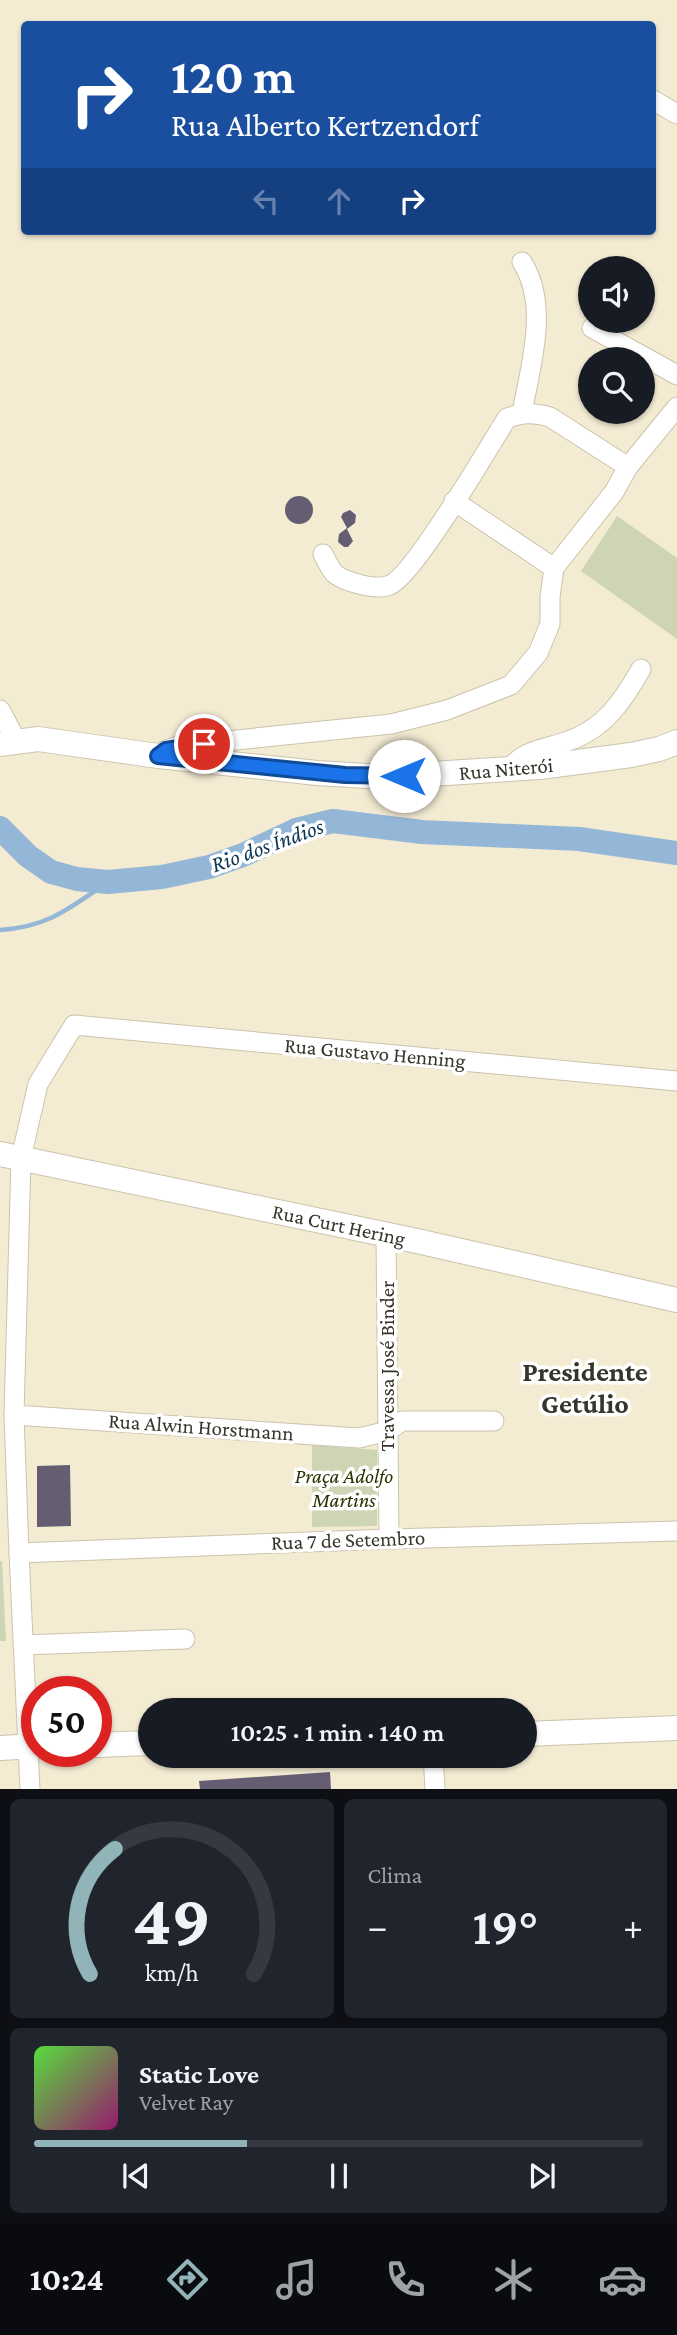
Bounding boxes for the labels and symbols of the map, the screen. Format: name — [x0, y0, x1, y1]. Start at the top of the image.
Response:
pin — [174, 714, 234, 774]
position arrow — [367, 739, 441, 813]
street label: Rua Niterói — [458, 753, 555, 785]
water label: Rio dos Índios — [207, 812, 328, 877]
street label: Rua Gustavo Henning — [283, 1033, 467, 1073]
street label: Rua Curt Hering — [270, 1199, 408, 1251]
street label: Travessa José Binder — [375, 1280, 399, 1452]
district label: Presidente Getúlio — [522, 1356, 648, 1419]
street label: Rua Alwin Horstmann — [108, 1409, 294, 1445]
park label: Praça Adolfo Martins — [295, 1464, 393, 1512]
street label: Rua 7 de Setembro — [271, 1525, 425, 1555]
speed limit sign: 50 — [21, 1676, 112, 1767]

